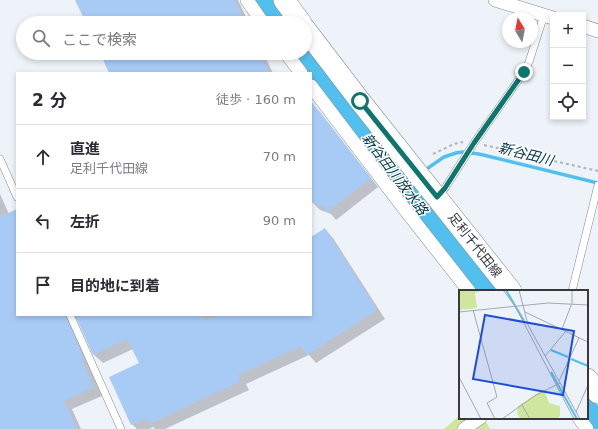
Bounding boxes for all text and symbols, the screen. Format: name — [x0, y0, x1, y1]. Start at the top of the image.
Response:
north arrow — [502, 12, 538, 48]
map controls — [550, 12, 586, 120]
button: + — [550, 12, 586, 48]
search box — [16, 16, 312, 60]
icon: search — [30, 27, 52, 49]
text: ここで検索 — [62, 31, 137, 49]
button: − — [550, 48, 586, 84]
route end — [515, 63, 533, 81]
button: locate — [550, 84, 586, 120]
text: 2 分 — [32, 90, 67, 110]
text: 徒歩 · 160 m — [216, 92, 296, 107]
route start — [351, 92, 369, 110]
water label: 新谷田川放水路 — [359, 130, 431, 219]
water label: 新谷田川 — [497, 139, 557, 169]
text: 直進 — [70, 140, 100, 158]
icon: ahead — [32, 146, 54, 168]
text: 70 m — [263, 149, 296, 164]
text: 足利千代田線 — [70, 161, 148, 176]
icon: left — [32, 210, 54, 232]
street label: 足利千代田線 — [445, 210, 505, 280]
text: 左折 — [70, 213, 100, 231]
text: 90 m — [263, 213, 296, 228]
icon: arrive — [32, 274, 54, 296]
text: 目的地に到着 — [70, 277, 160, 295]
inset map — [459, 290, 588, 419]

